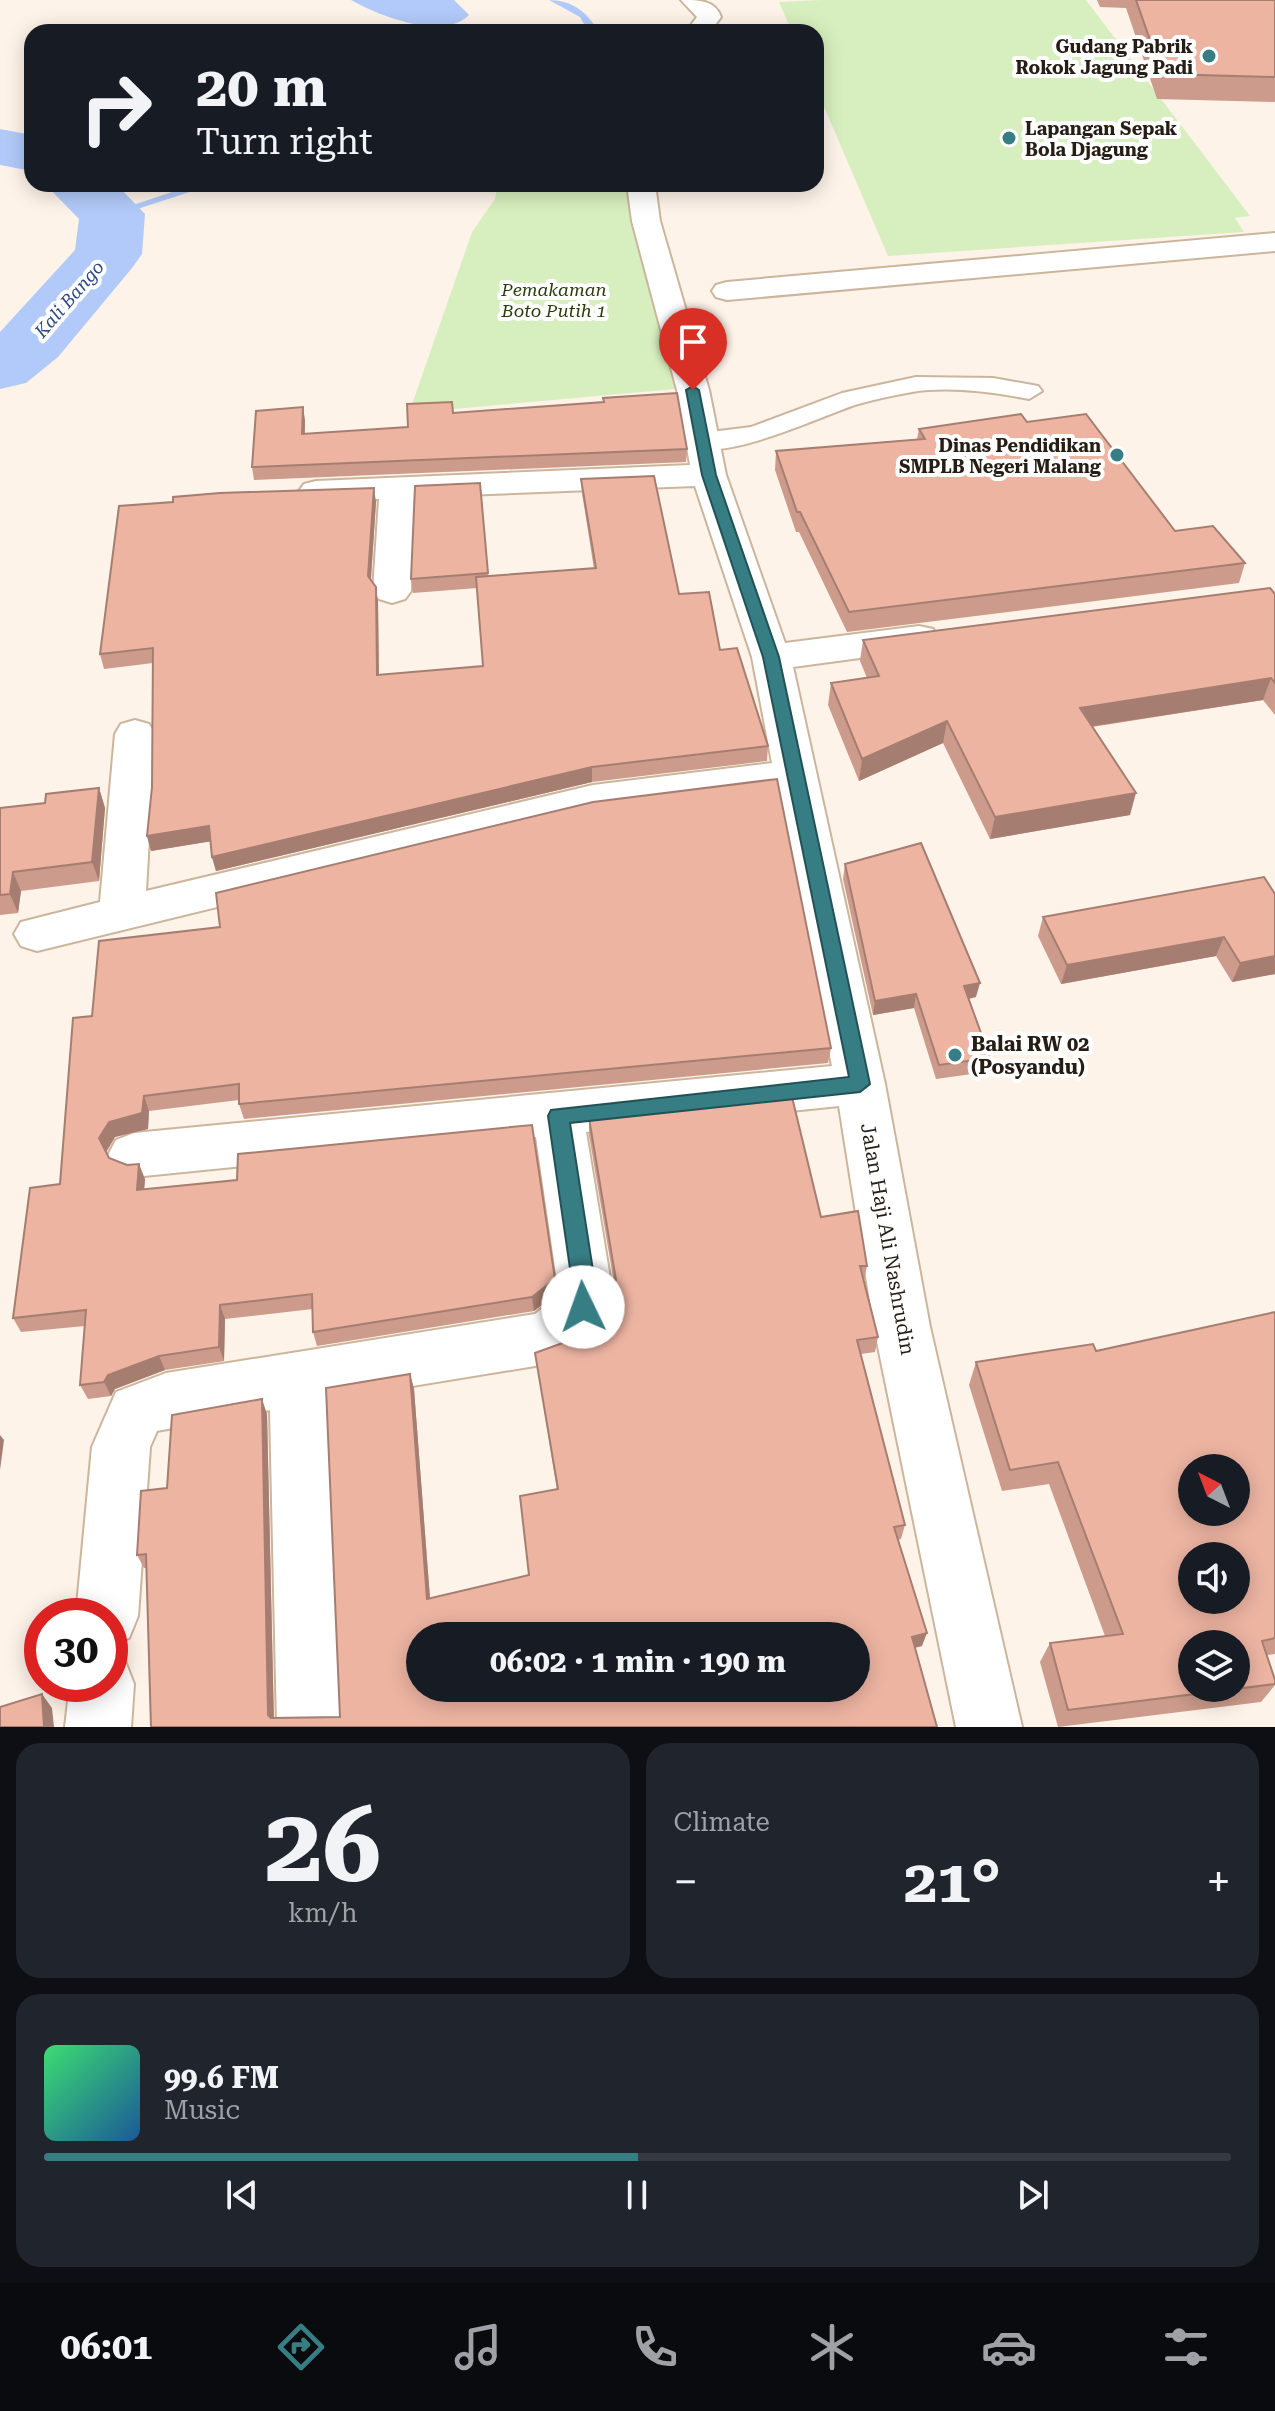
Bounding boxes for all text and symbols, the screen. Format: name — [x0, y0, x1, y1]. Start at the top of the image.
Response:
place label: Gudang Pabrik Rokok Jagung Padi — [1015, 36, 1194, 78]
marker: Gudang Pabrik Rokok Jagung Padi — [1200, 47, 1218, 65]
text: 20 m — [196, 54, 327, 120]
icon: right — [64, 56, 168, 160]
place label: Lapangan Sepak Bola Djagung — [1025, 118, 1178, 160]
text: Turn right — [196, 121, 373, 163]
marker: Lapangan Sepak Bola Djagung — [1000, 129, 1018, 147]
water label: Kali Bango — [29, 256, 108, 342]
park label: Pemakaman Boto Putih 1 — [500, 279, 607, 321]
pin — [659, 308, 727, 390]
icon: arrive — [671, 320, 715, 364]
place label: Dinas Pendidikan SMPLB Negeri Malang — [899, 435, 1102, 477]
marker: Dinas Pendidikan SMPLB Negeri Malang — [1108, 446, 1126, 464]
place label: Balai RW 02 (Posyandu) — [971, 1032, 1089, 1079]
marker: Balai RW 02 (Posyandu) — [946, 1046, 964, 1064]
street label: Jalan Haji Ali Nashrudin — [856, 1121, 920, 1357]
position arrow — [541, 1265, 625, 1349]
north arrow — [1178, 1454, 1250, 1526]
map controls — [1178, 1454, 1250, 1702]
button: sound — [1178, 1542, 1250, 1614]
speed limit sign: 30 — [24, 1598, 128, 1702]
button: layers — [1178, 1630, 1250, 1702]
text: 06:02 · 1 min · 190 m — [490, 1644, 786, 1679]
text: 26 — [265, 1785, 381, 1906]
text: Climate — [674, 1807, 770, 1837]
text: 21° — [904, 1846, 1001, 1917]
text: − — [674, 1856, 698, 1908]
text: + — [1206, 1856, 1231, 1908]
text: km/h — [288, 1898, 358, 1928]
text: 99.6 FM — [164, 2060, 279, 2095]
text: Music — [164, 2095, 240, 2125]
icon: previous — [220, 2173, 264, 2217]
icon: pause — [615, 2173, 659, 2217]
icon: next — [1011, 2173, 1055, 2217]
icon: directions — [273, 2319, 329, 2375]
icon: music — [450, 2319, 506, 2375]
icon: phone — [627, 2319, 683, 2375]
icon: climate — [804, 2319, 860, 2375]
icon: car — [981, 2319, 1037, 2375]
icon: filters — [1158, 2319, 1214, 2375]
text: 06:01 — [61, 2326, 152, 2368]

